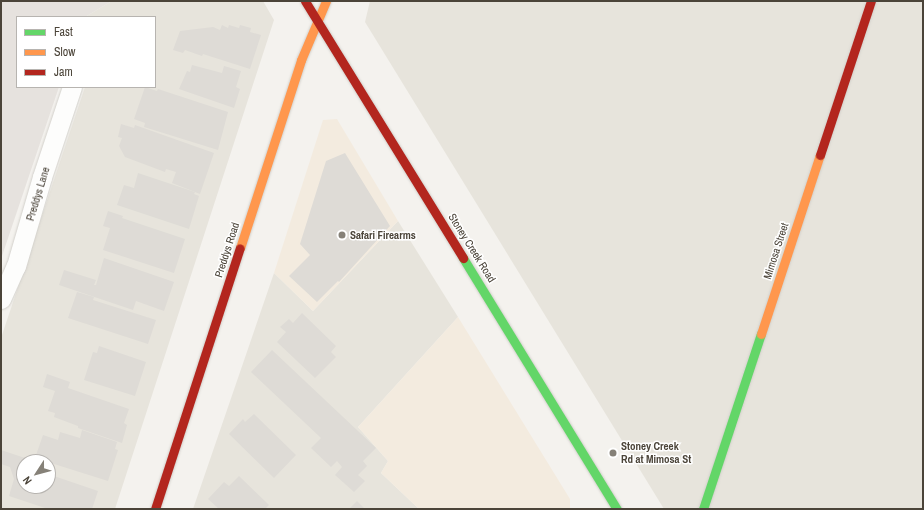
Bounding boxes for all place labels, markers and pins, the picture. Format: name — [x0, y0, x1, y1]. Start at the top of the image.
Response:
place label: Safari Firearms — [350, 228, 416, 242]
marker: Safari Firearms — [337, 230, 347, 240]
place label: Stoney Creek Rd at Mimosa St — [621, 440, 691, 466]
marker: Stoney Creek Rd at Mimosa St — [608, 448, 618, 458]

